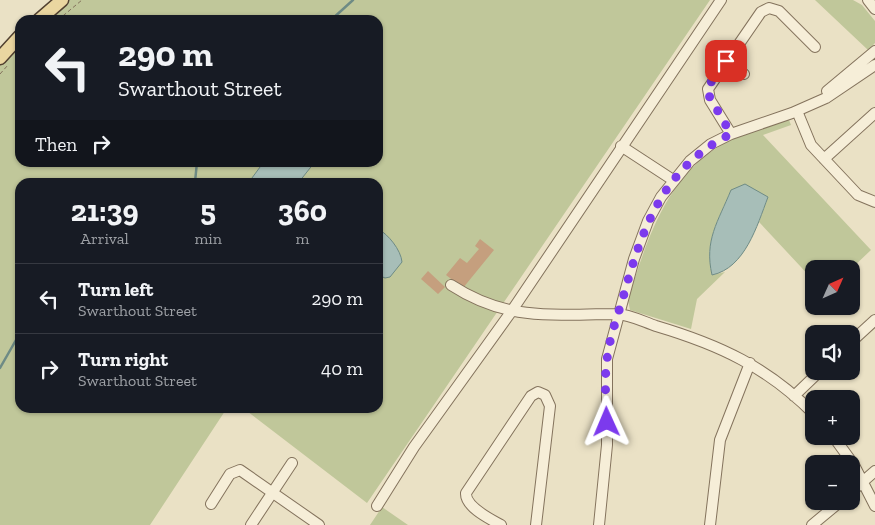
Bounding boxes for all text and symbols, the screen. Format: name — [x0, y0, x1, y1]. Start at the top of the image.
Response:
text: 290 m — [118, 33, 213, 75]
icon: left — [35, 35, 100, 100]
pin — [705, 40, 747, 82]
icon: arrive — [712, 47, 740, 75]
text: Swarthout Street — [118, 75, 282, 102]
icon: right — [87, 130, 115, 158]
text: Then — [35, 133, 77, 156]
text: 21:39 — [71, 193, 139, 229]
text: 5 — [200, 193, 216, 229]
text: 360 — [278, 193, 327, 229]
text: Arrival — [81, 229, 129, 248]
text: min — [194, 229, 222, 248]
text: m — [296, 229, 309, 248]
north arrow — [805, 260, 860, 315]
map controls — [805, 260, 860, 510]
text: Turn left — [78, 278, 153, 301]
icon: left — [35, 285, 63, 313]
text: 290 m — [311, 287, 363, 310]
text: Swarthout Street — [78, 301, 197, 320]
button: sound — [805, 325, 860, 380]
text: Turn right — [78, 348, 168, 371]
icon: right — [35, 355, 63, 383]
text: 40 m — [321, 357, 363, 380]
text: Swarthout Street — [78, 371, 197, 390]
button: + — [805, 390, 860, 445]
position arrow — [580, 395, 632, 447]
button: − — [805, 455, 860, 510]

